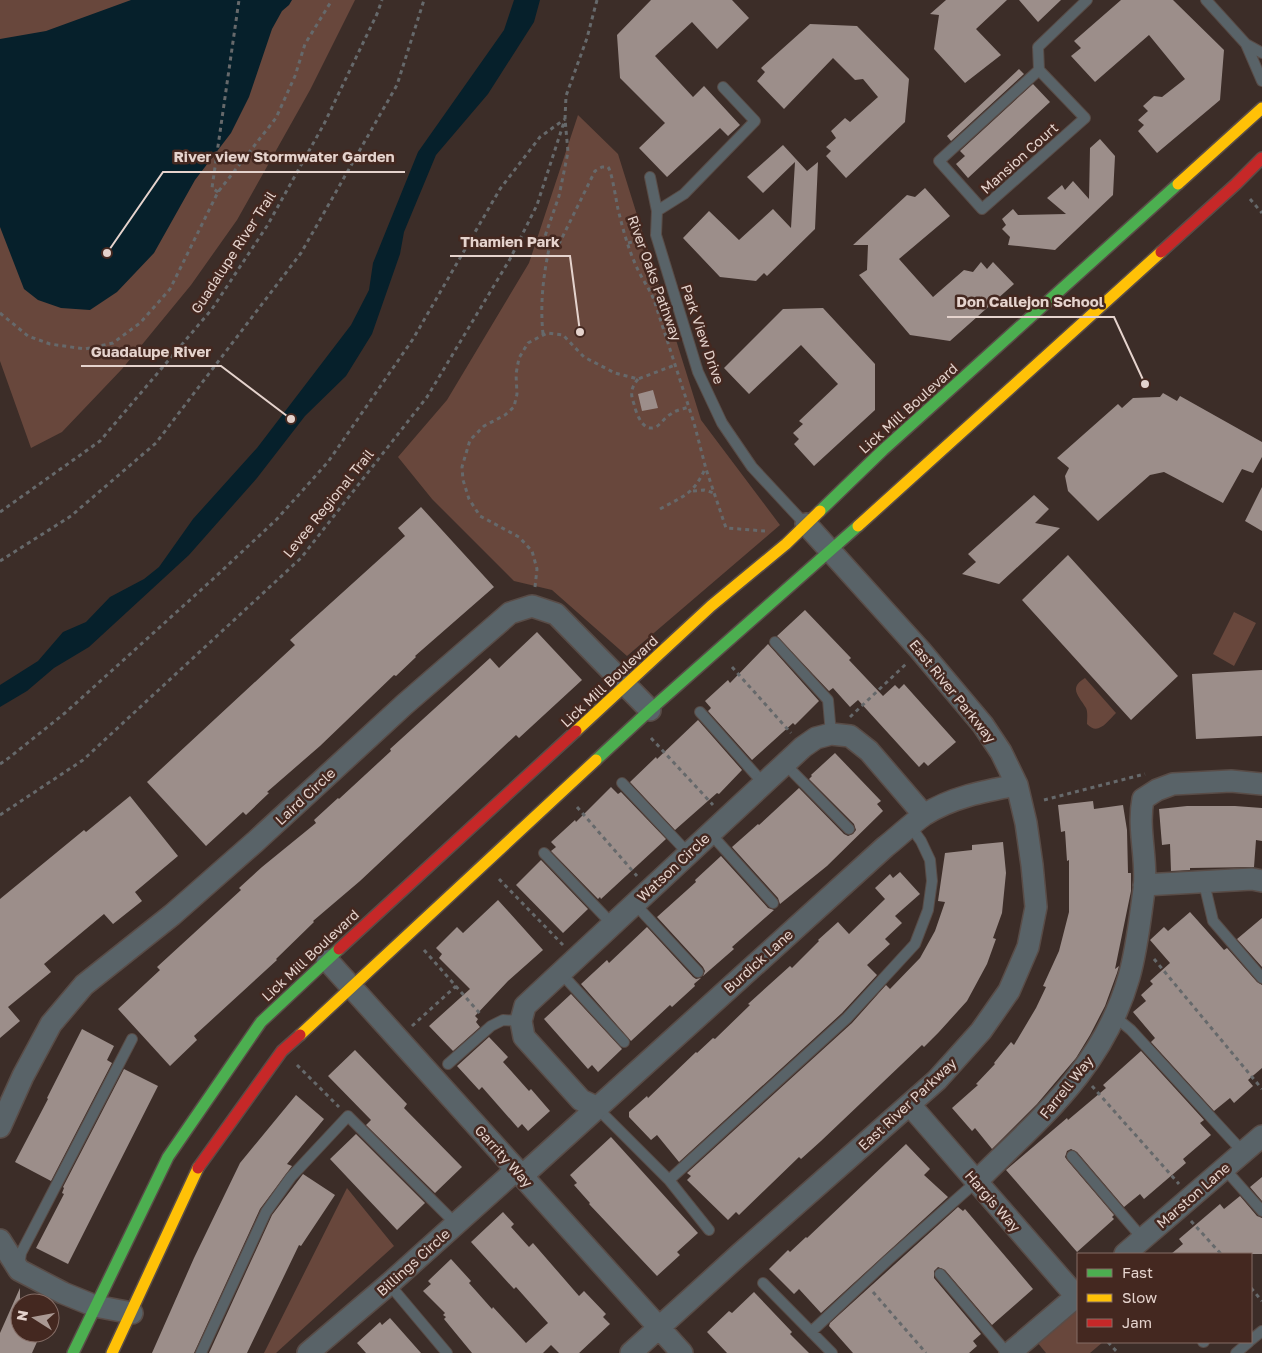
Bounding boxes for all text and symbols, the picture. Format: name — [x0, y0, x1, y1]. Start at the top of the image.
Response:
street label: Mansion Court — [977, 119, 1061, 197]
callout: River view Stormwater Garden — [163, 142, 405, 172]
text: River view Stormwater Garden — [173, 147, 395, 165]
street label: Guadalupe River Trail — [187, 188, 279, 316]
street label: River Oaks Pathway — [624, 213, 686, 343]
callout: Thamien Park — [450, 226, 570, 256]
text: Thamien Park — [460, 232, 560, 250]
street label: Park View Drive — [678, 282, 728, 386]
callout: Don Callejon School — [947, 287, 1114, 317]
text: Don Callejon School — [956, 292, 1104, 310]
callout: Guadalupe River — [81, 336, 221, 366]
text: Guadalupe River — [91, 342, 211, 360]
street label: Lick Mill Boulevard — [855, 359, 961, 457]
street label: Levee Regional Trail — [279, 445, 377, 561]
street label: Lick Mill Boulevard — [557, 632, 661, 730]
street label: East River Parkway — [906, 636, 1000, 746]
street label: Laird Circle — [271, 764, 339, 828]
street label: Watson Circle — [633, 829, 713, 905]
street label: Lick Mill Boulevard — [258, 906, 362, 1004]
street label: Burdick Lane — [720, 925, 796, 997]
street label: Farrell Way — [1036, 1052, 1097, 1122]
street label: East River Parkway — [854, 1054, 960, 1154]
street label: Garrity Way — [472, 1121, 537, 1191]
street label: Marston Lane — [1153, 1159, 1233, 1231]
street label: Hargis Way — [962, 1167, 1024, 1235]
street label: Billings Circle — [373, 1225, 453, 1299]
legend — [1077, 1253, 1252, 1343]
text: Fast — [1122, 1263, 1153, 1281]
text: Slow — [1122, 1288, 1157, 1306]
north arrow — [10, 1293, 60, 1343]
text: N — [12, 1309, 31, 1322]
text: Jam — [1122, 1313, 1152, 1331]

